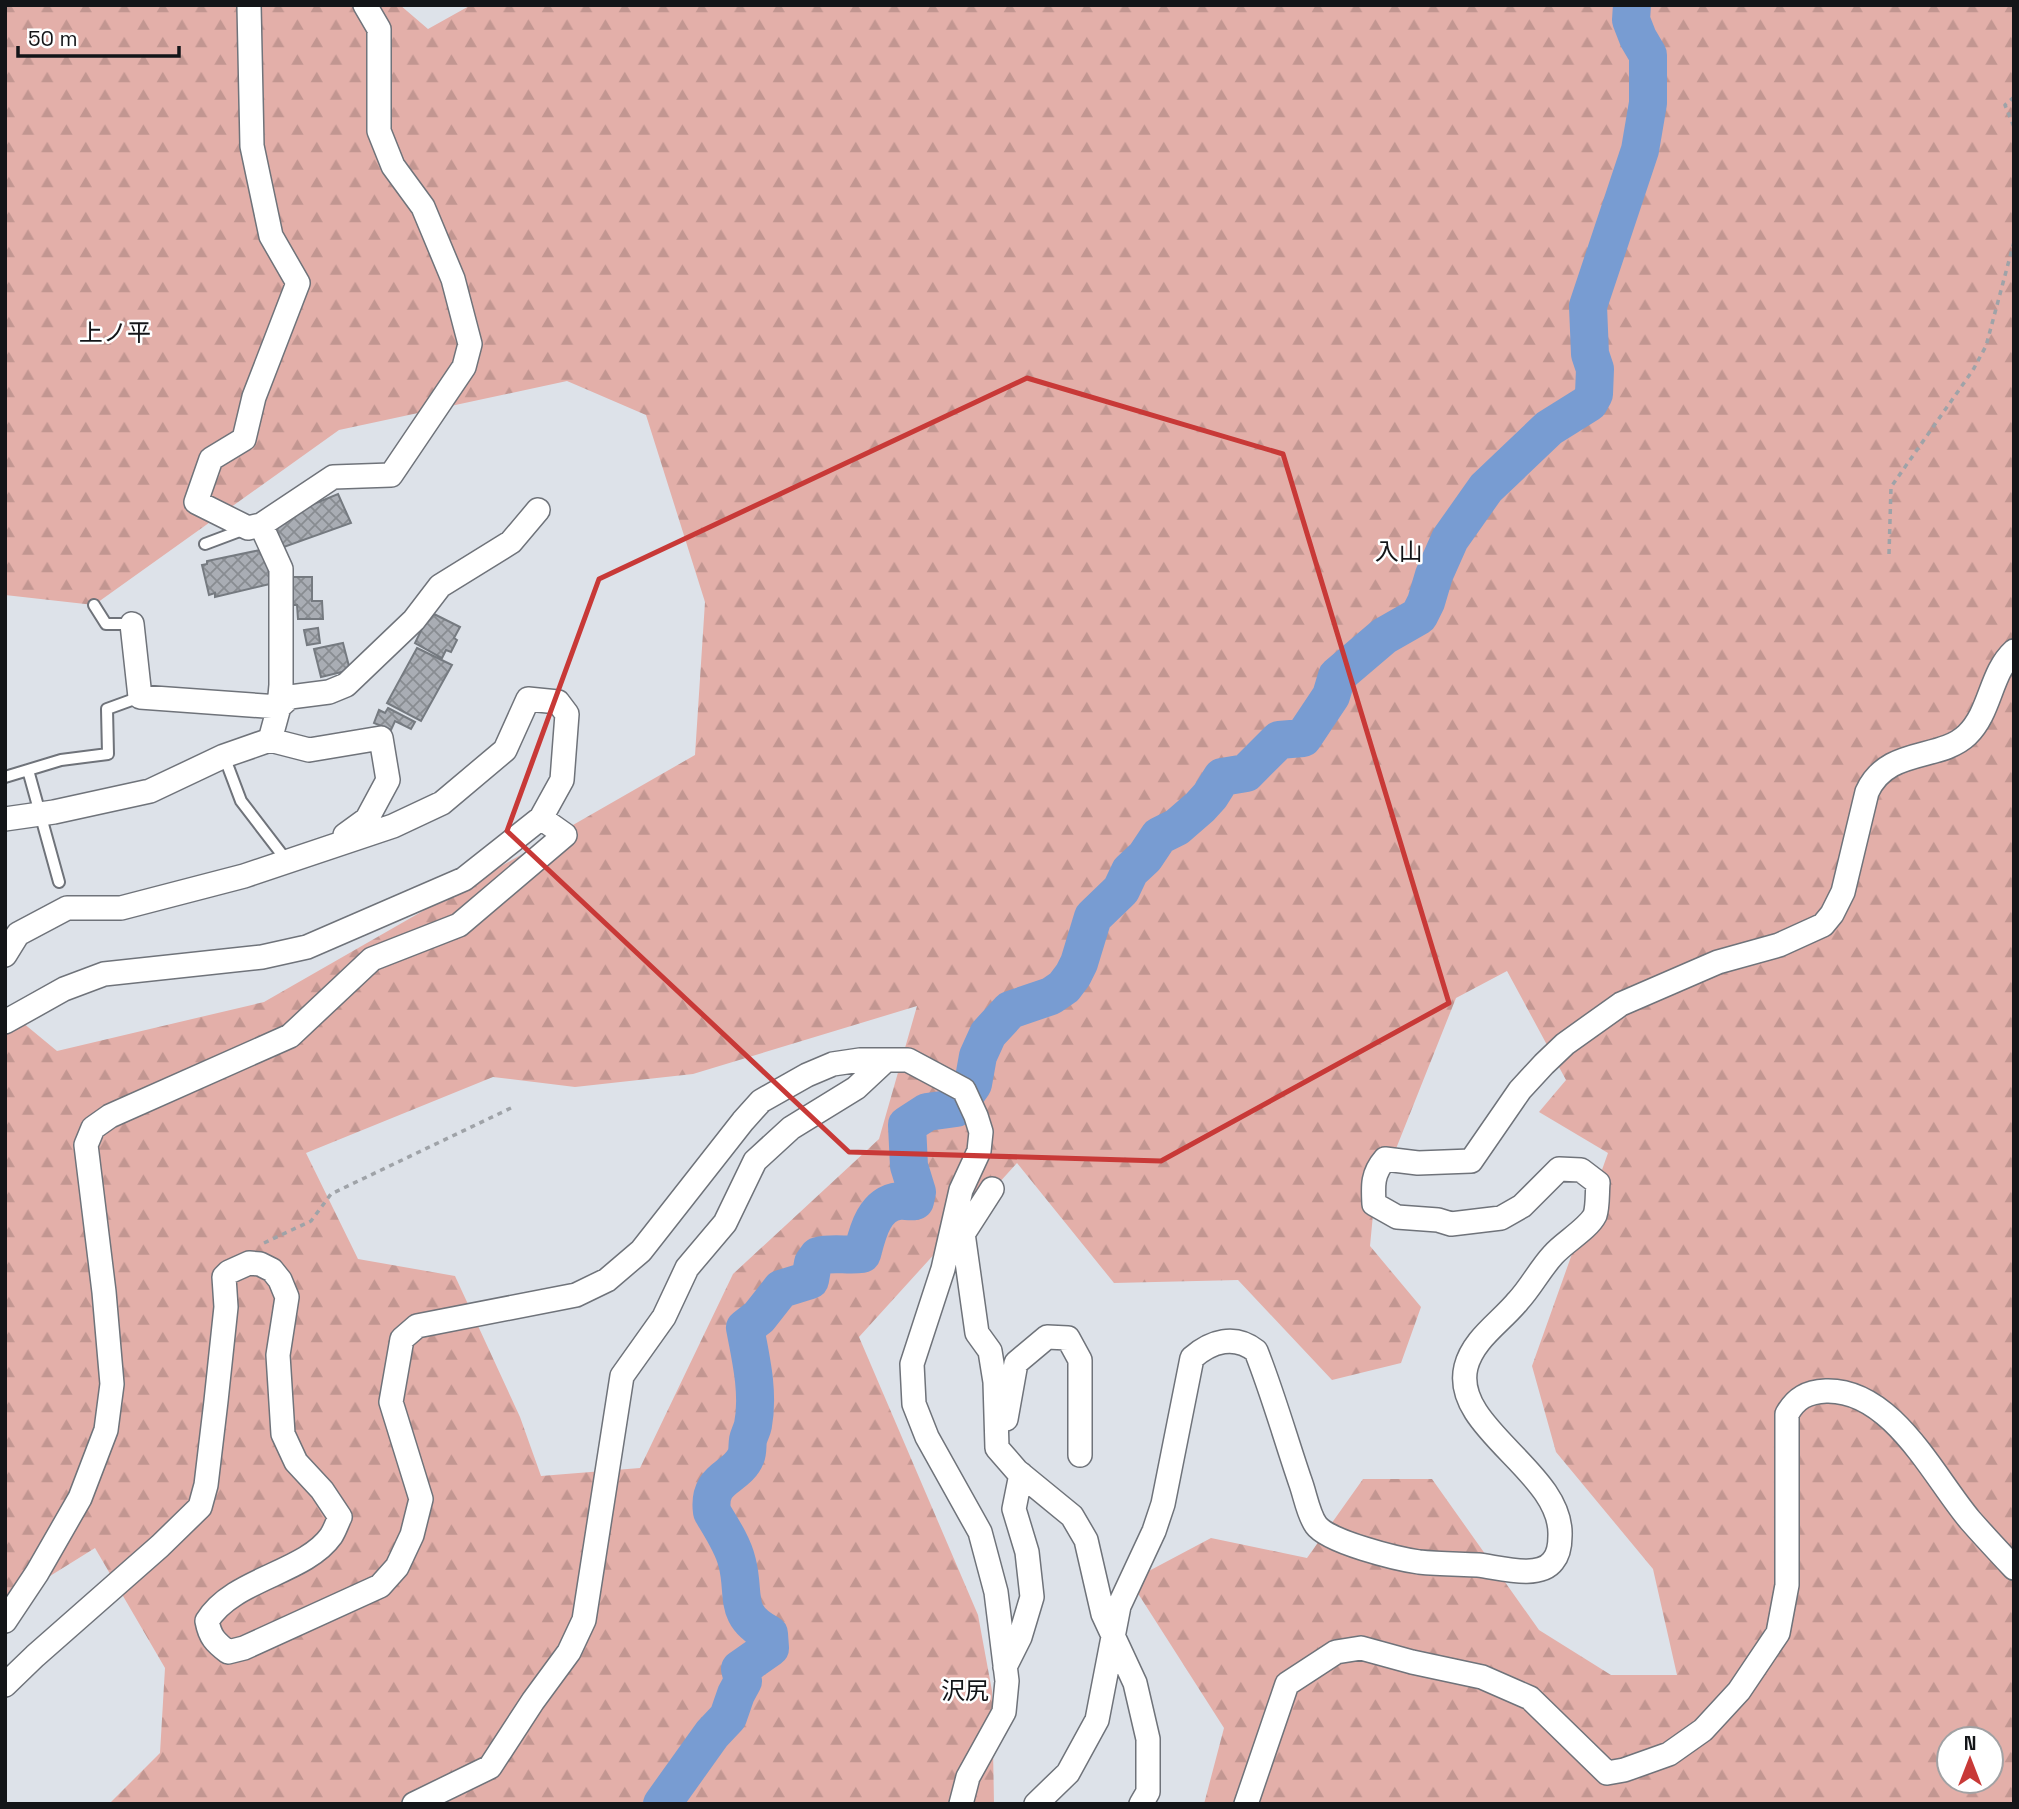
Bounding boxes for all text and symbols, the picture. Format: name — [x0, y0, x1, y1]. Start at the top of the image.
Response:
scale bar — [18, 14, 178, 58]
text: 50 m — [28, 25, 78, 52]
district label: 上ノ平 — [79, 317, 151, 348]
district label: 入山 — [1375, 536, 1423, 567]
district label: 沢尻 — [941, 1675, 989, 1706]
north arrow — [1935, 1725, 2005, 1795]
text: N — [1964, 1731, 1976, 1756]

